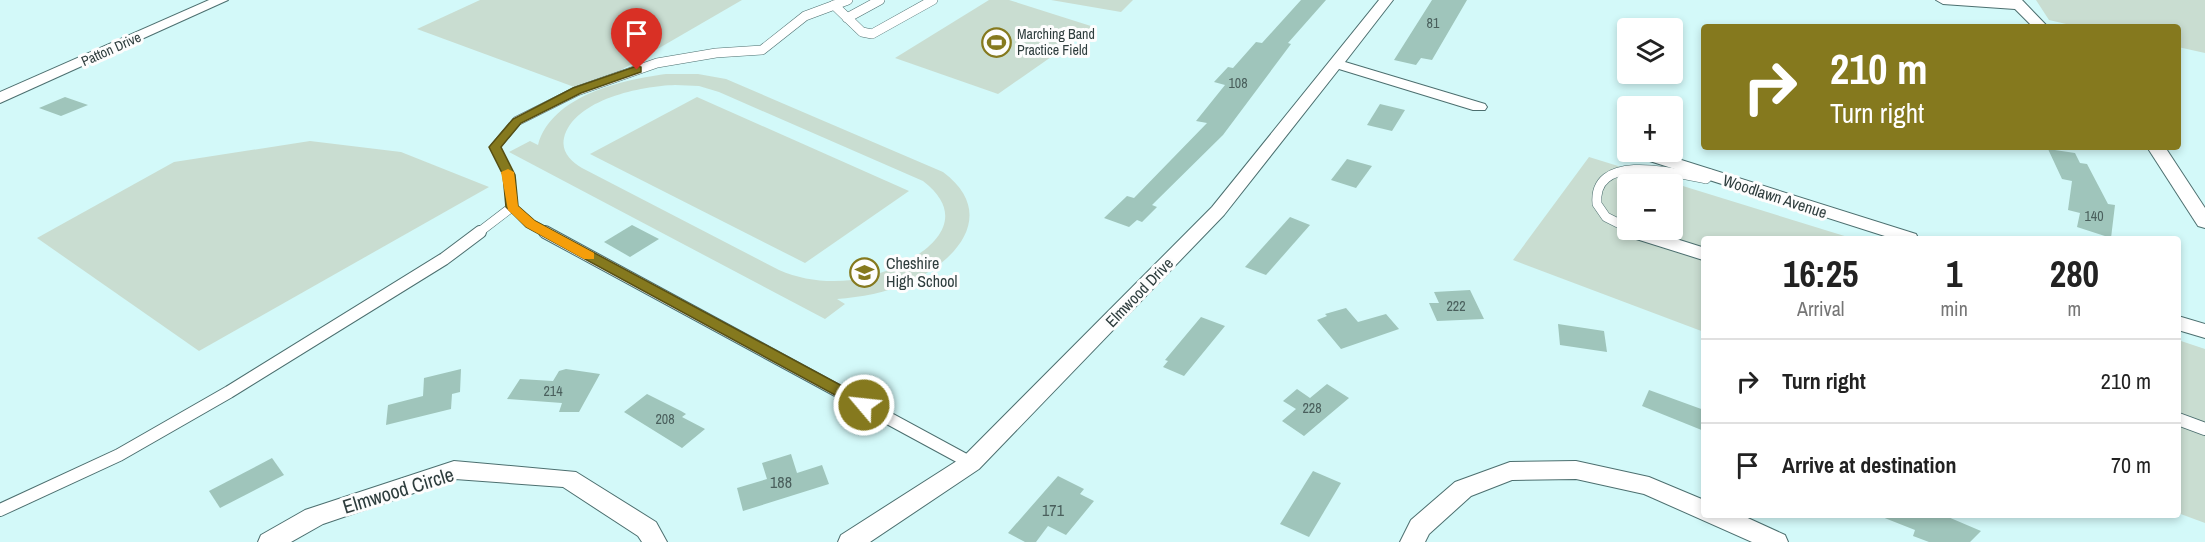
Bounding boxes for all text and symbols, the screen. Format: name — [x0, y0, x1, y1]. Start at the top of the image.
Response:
pin — [611, 8, 662, 70]
house number: 81 — [1427, 14, 1440, 32]
icon: arrive — [620, 17, 653, 50]
map controls — [1617, 18, 1683, 240]
button: layers — [1617, 18, 1683, 84]
place label: Marching Band Practice Field — [1017, 25, 1095, 59]
sports icon: Marching Band Practice Field — [980, 26, 1012, 58]
street label: Patton Drive — [78, 28, 144, 70]
text: 210 m — [1830, 41, 1928, 97]
icon: right — [1731, 48, 1809, 126]
house number: 108 — [1228, 74, 1248, 92]
text: Turn right — [1830, 95, 1924, 131]
button: + — [1617, 96, 1683, 162]
street label: Woodlawn Avenue — [1720, 169, 1830, 223]
button: − — [1617, 174, 1683, 240]
house number: 140 — [2084, 207, 2104, 225]
text: 16:25 — [1783, 250, 1858, 298]
text: 1 — [1946, 250, 1962, 298]
text: 280 — [2050, 250, 2099, 298]
place label: Cheshire High School — [886, 252, 958, 292]
street label: Elmwood Drive — [1100, 252, 1178, 332]
school or university icon: Cheshire High School — [849, 256, 881, 288]
text: Arrival — [1797, 295, 1844, 322]
text: min — [1940, 295, 1968, 322]
text: m — [2068, 295, 2081, 322]
house number: 222 — [1446, 297, 1466, 315]
icon: right — [1731, 365, 1764, 398]
text: Turn right — [1782, 366, 1866, 396]
text: 210 m — [2101, 366, 2151, 396]
position arrow — [832, 373, 896, 437]
house number: 214 — [543, 382, 563, 400]
house number: 228 — [1302, 399, 1322, 417]
house number: 208 — [655, 410, 675, 428]
icon: arrive — [1731, 449, 1764, 482]
text: Arrive at destination — [1782, 450, 1956, 480]
text: 70 m — [2111, 450, 2151, 480]
street label: Elmwood Circle — [339, 460, 457, 520]
house number: 188 — [770, 471, 792, 493]
house number: 171 — [1042, 499, 1065, 521]

